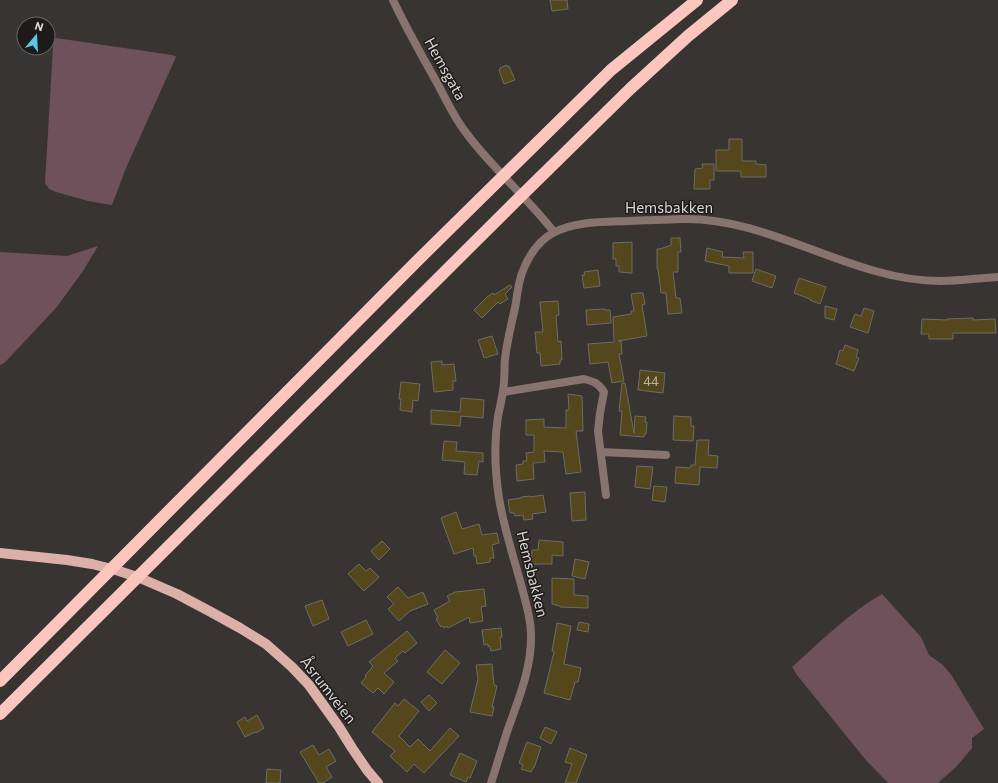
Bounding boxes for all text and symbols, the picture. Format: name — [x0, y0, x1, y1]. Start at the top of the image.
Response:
north arrow — [16, 16, 56, 56]
text: N — [33, 19, 45, 33]
street label: Hemsgata — [421, 34, 470, 103]
street label: Hemsbakken — [625, 198, 713, 216]
house number: 44 — [643, 373, 659, 389]
street label: Hemsbakken — [514, 529, 552, 619]
street label: Åsrumveien — [297, 652, 361, 727]

